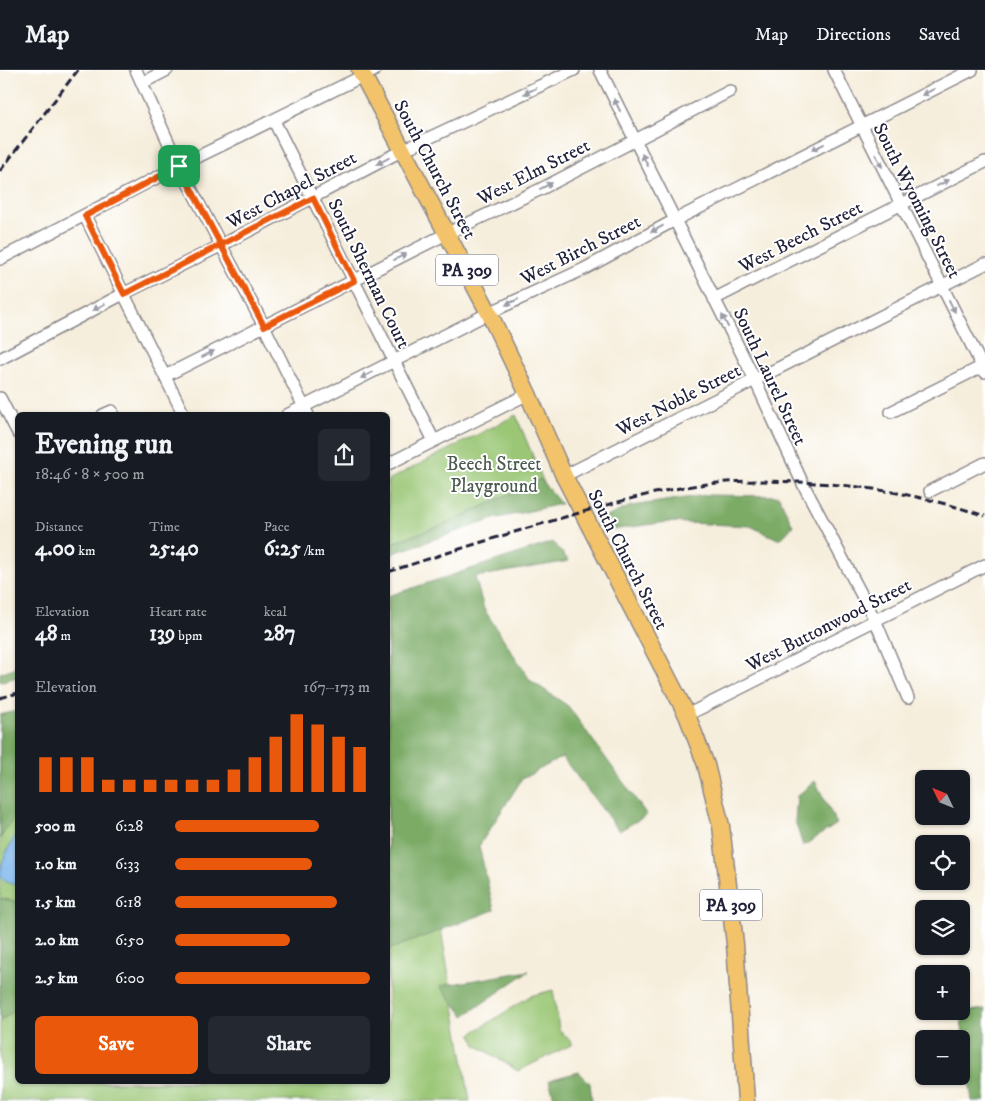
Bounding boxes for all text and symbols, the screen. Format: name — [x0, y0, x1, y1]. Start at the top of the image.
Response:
text: Map — [25, 20, 69, 50]
text: Map — [755, 24, 788, 46]
text: Directions — [816, 24, 891, 46]
text: Saved — [919, 24, 960, 46]
one-way arrow — [523, 87, 537, 95]
one-way arrow — [921, 88, 935, 96]
street label: South Church Street — [388, 96, 481, 243]
one-way arrow — [613, 97, 621, 112]
street label: South Wyoming Street — [868, 119, 966, 282]
street label: West Elm Street — [473, 134, 594, 211]
one-way arrow — [811, 144, 825, 152]
pin — [158, 145, 200, 187]
street label: West Chapel Street — [222, 146, 361, 235]
icon: arrive — [165, 152, 193, 180]
one-way arrow — [641, 152, 649, 167]
one-way arrow — [875, 153, 883, 168]
one-way arrow — [376, 157, 391, 165]
one-way arrow — [936, 179, 950, 187]
one-way arrow — [539, 182, 553, 190]
street label: South Sherman Court — [322, 195, 415, 352]
street label: West Beech Street — [734, 196, 866, 279]
street label: West Birch Street — [516, 210, 645, 291]
one-way arrow — [650, 225, 665, 233]
one-way arrow — [393, 253, 407, 261]
road number: PA 309 — [436, 254, 498, 286]
one-way arrow — [505, 298, 519, 306]
one-way arrow — [948, 299, 956, 313]
one-way arrow — [91, 303, 106, 311]
street label: South Laurel Street — [728, 304, 812, 449]
one-way arrow — [721, 313, 729, 328]
one-way arrow — [201, 350, 215, 358]
street label: West Noble Street — [612, 359, 745, 442]
one-way arrow — [360, 371, 374, 379]
text: Evening run — [35, 427, 173, 462]
button: share — [318, 429, 370, 481]
park label: Beech Street Playground — [447, 453, 541, 498]
text: 18:46 · 8 × 500 m — [35, 464, 144, 484]
street label: South Church Street — [582, 486, 673, 634]
text: Distance — [35, 518, 83, 536]
text: Time — [149, 518, 180, 536]
text: Pace — [264, 518, 290, 536]
text: 4.00 — [35, 536, 75, 562]
text: 25:40 — [149, 536, 199, 562]
text: 6:25 — [264, 536, 301, 562]
text: km — [75, 542, 96, 560]
text: /km — [301, 542, 325, 560]
street label: West Buttonwood Street — [741, 574, 915, 677]
text: Elevation — [35, 603, 89, 621]
text: Heart rate — [149, 603, 207, 621]
text: kcal — [264, 603, 287, 621]
text: 48 — [35, 621, 58, 647]
text: 139 — [149, 621, 175, 647]
text: 287 — [264, 621, 296, 647]
text: m — [58, 627, 71, 645]
text: bpm — [175, 627, 202, 645]
text: Elevation — [35, 677, 97, 697]
text: 167–173 m — [303, 677, 370, 697]
north arrow — [915, 770, 970, 825]
map controls — [915, 770, 970, 1085]
text: 500 m — [35, 816, 76, 836]
text: 6:28 — [115, 816, 143, 836]
button: locate — [915, 835, 970, 890]
text: 1.0 km — [35, 854, 77, 874]
text: 6:33 — [115, 854, 139, 874]
road number: PA 309 — [700, 890, 762, 920]
text: 1.5 km — [35, 892, 76, 912]
text: 6:18 — [115, 892, 141, 912]
button: layers — [915, 900, 970, 955]
text: 2.0 km — [35, 930, 79, 950]
text: 6:50 — [115, 930, 144, 950]
button: + — [915, 965, 970, 1020]
text: 2.5 km — [35, 968, 78, 988]
text: 6:00 — [115, 968, 145, 988]
button: Save — [35, 1016, 198, 1074]
button: Share — [208, 1016, 370, 1074]
button: − — [915, 1030, 970, 1085]

